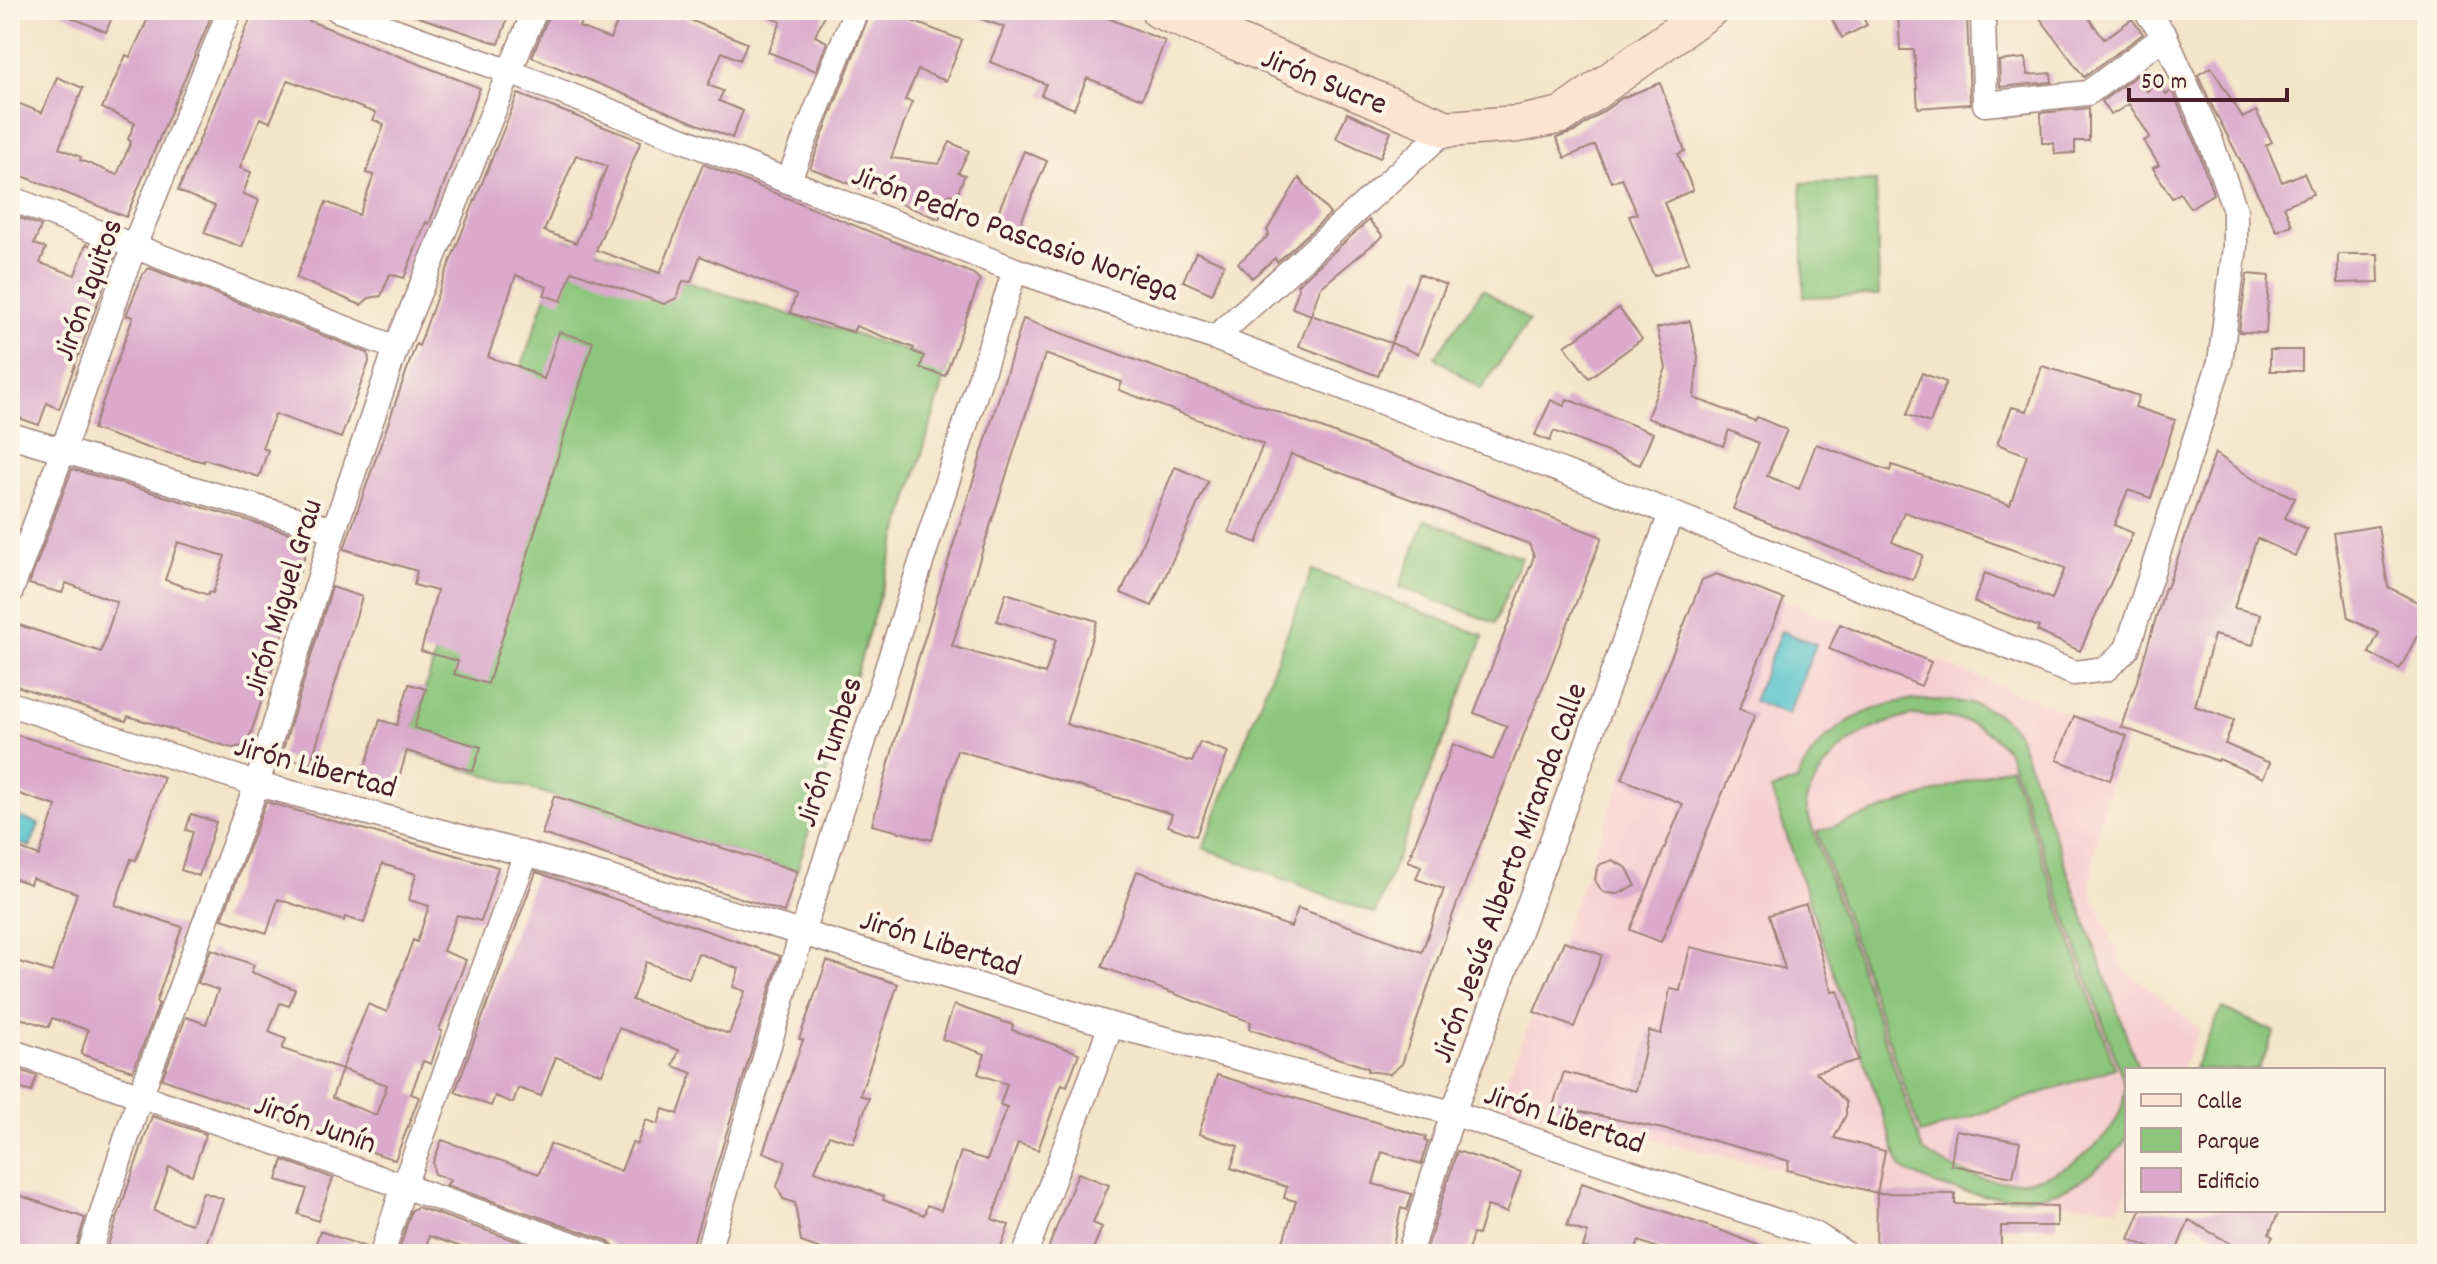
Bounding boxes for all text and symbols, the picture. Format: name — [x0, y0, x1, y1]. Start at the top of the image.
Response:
street label: Jirón Sucre — [1253, 38, 1393, 130]
scale bar — [2129, 52, 2287, 102]
text: 50 m — [2141, 66, 2187, 100]
street label: Jirón Pedro Pascasio Noriega — [844, 155, 1185, 317]
street label: Jirón Iquitos — [44, 213, 138, 369]
street label: Jirón Miguel Grau — [234, 494, 338, 703]
street label: Jirón Tumbes — [786, 671, 878, 834]
street label: Jirón Jesús Alberto Miranda Calle — [1421, 677, 1602, 1070]
street label: Jirón Libertad — [228, 726, 401, 814]
street label: Jirón Libertad — [853, 899, 1026, 992]
legend — [2125, 1068, 2385, 1212]
street label: Jirón Libertad — [1477, 1074, 1650, 1169]
street label: Jirón Junín — [247, 1084, 382, 1169]
text: Calle — [2197, 1086, 2242, 1120]
text: Parque — [2197, 1126, 2260, 1160]
text: Edificio — [2197, 1166, 2259, 1200]

